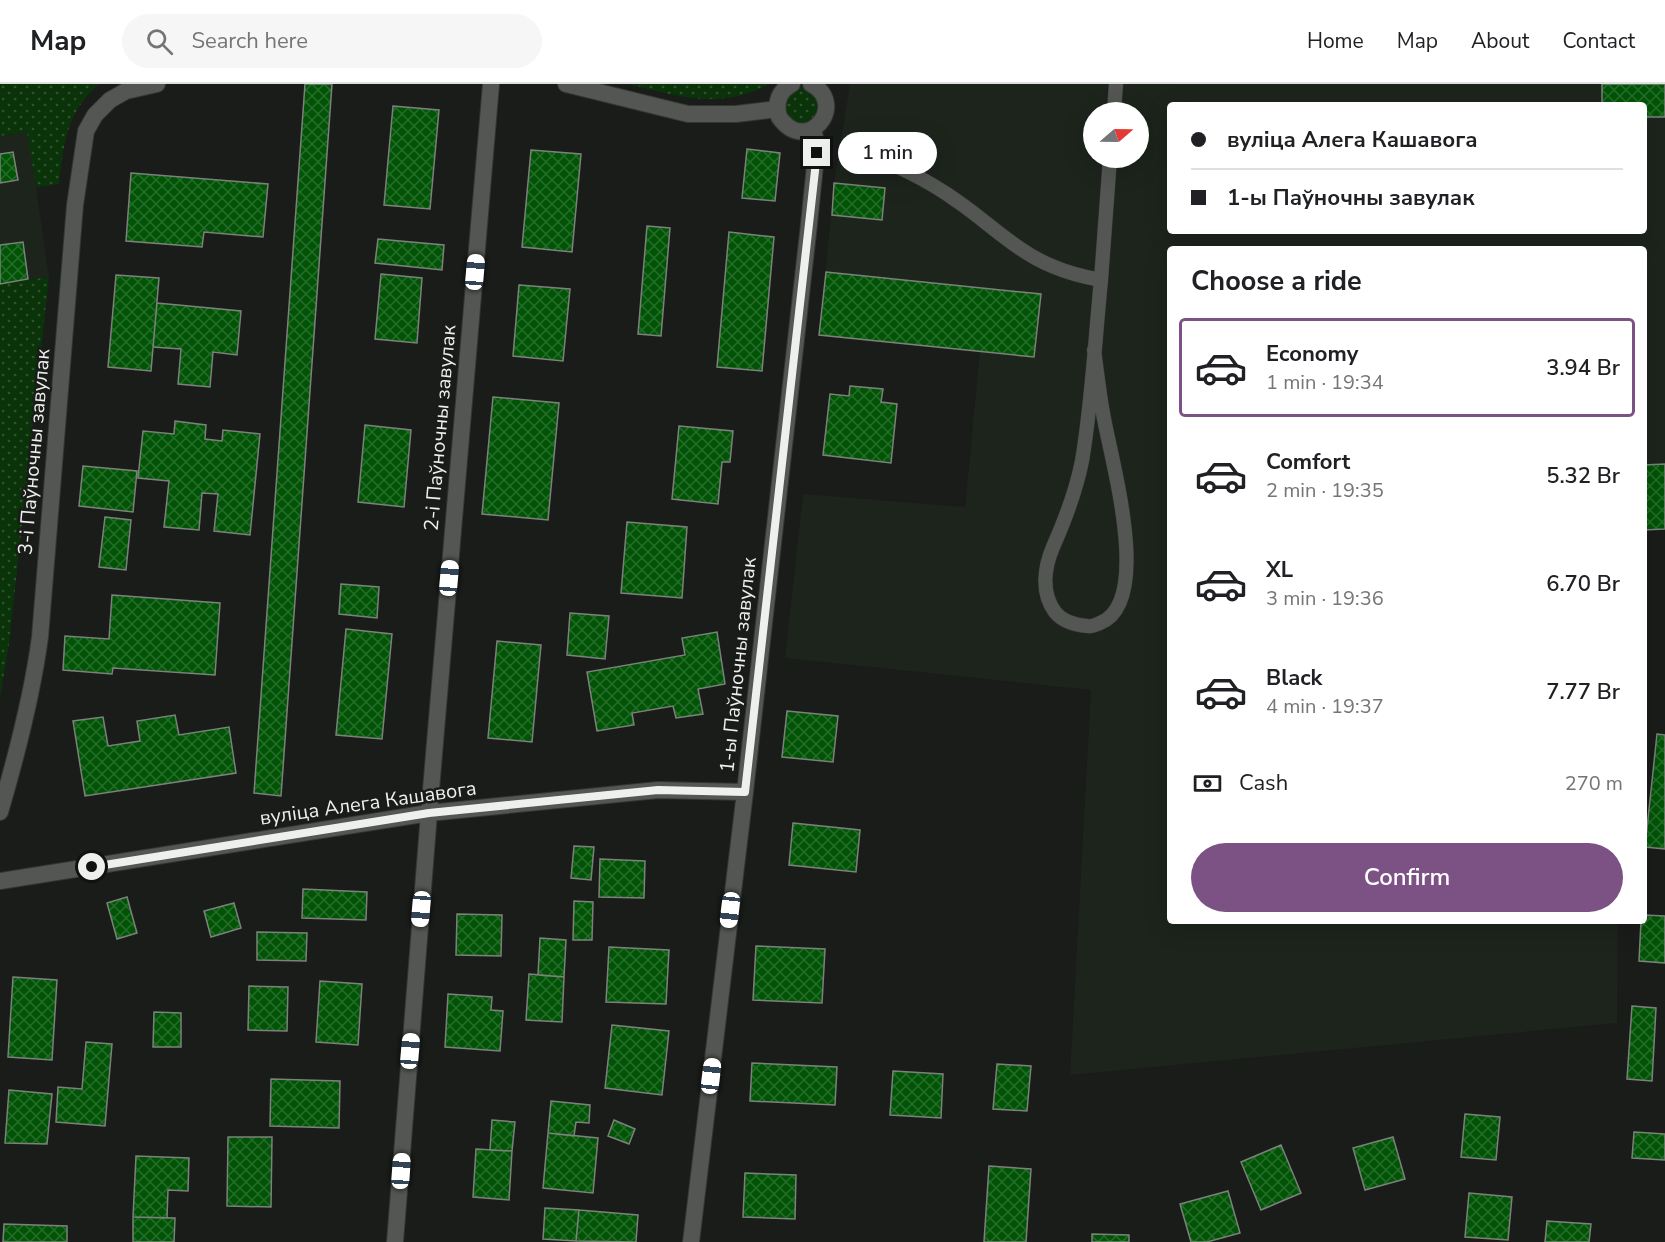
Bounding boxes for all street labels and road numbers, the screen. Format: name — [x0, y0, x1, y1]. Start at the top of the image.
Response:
street label: 2-і Паўночны завулак — [418, 323, 462, 532]
street label: 3-і Паўночны завулак — [12, 347, 56, 556]
street label: 1-ы Паўночны завулак — [713, 555, 763, 774]
street label: вуліца Алега Кашавога — [258, 774, 478, 832]

